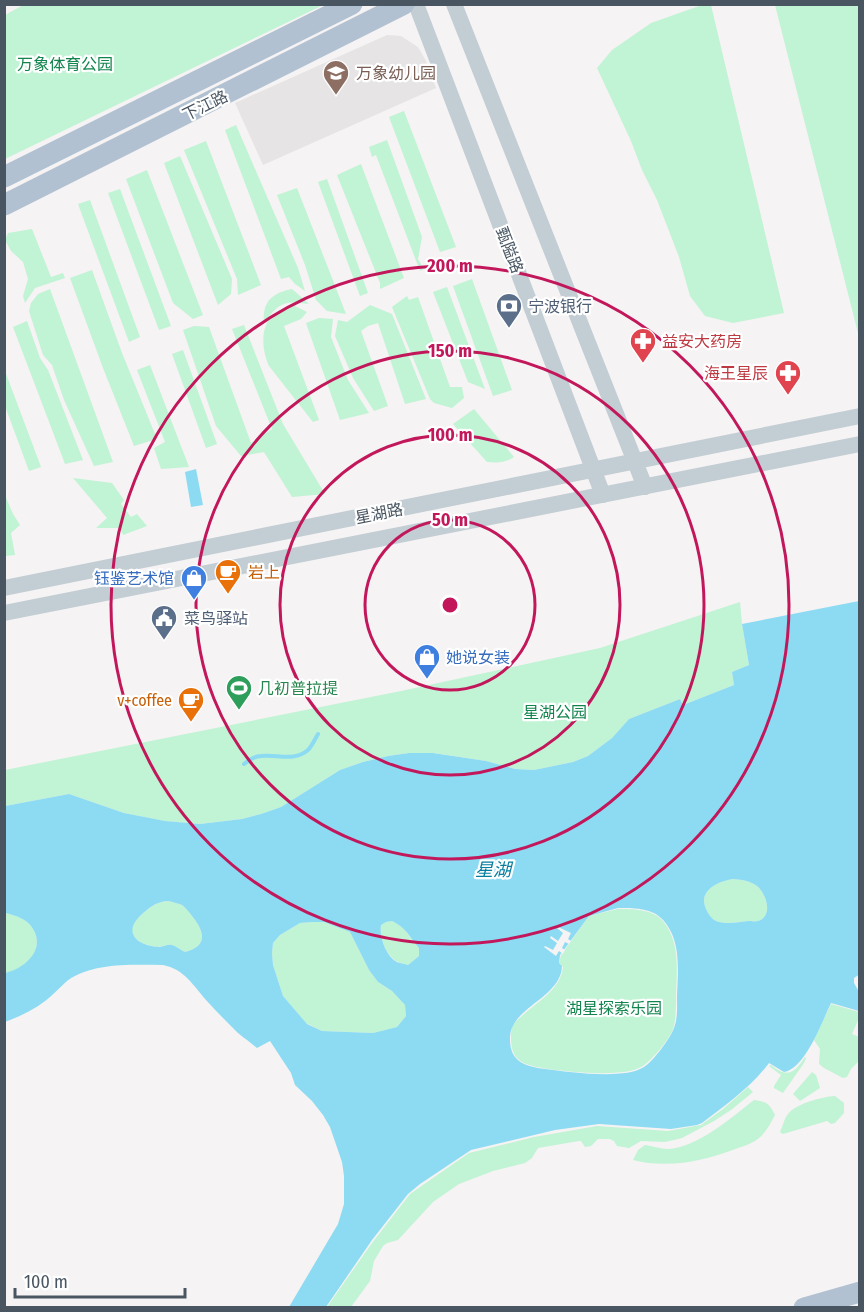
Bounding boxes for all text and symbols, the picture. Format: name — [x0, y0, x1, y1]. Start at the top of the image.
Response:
park label: 万象体育公园 — [17, 55, 113, 74]
school or university icon: 万象幼儿园 — [321, 58, 351, 96]
place label: 万象幼儿园 — [356, 64, 436, 83]
street label: 下江路 — [179, 86, 231, 125]
street label: 甄隘路 — [492, 224, 527, 276]
text: 200 m — [426, 255, 473, 277]
bank icon: 宁波银行 — [494, 291, 524, 329]
place label: 宁波银行 — [528, 297, 592, 316]
pharmacy icon: 益安大药房 — [628, 326, 658, 364]
place label: 益安大药房 — [662, 332, 742, 351]
text: 150 m — [428, 340, 472, 362]
pharmacy icon: 海王星辰 — [773, 358, 803, 396]
place label: 海王星辰 — [704, 364, 768, 383]
text: 100 m — [428, 424, 472, 446]
street label: 星湖路 — [354, 500, 404, 527]
text: 50 m — [432, 509, 468, 531]
cafe icon: 岩上 — [213, 557, 243, 595]
shop icon: 钰鉴艺术馆 — [179, 563, 209, 601]
place label: 岩上 — [248, 563, 280, 582]
place label: 钰鉴艺术馆 — [94, 569, 174, 588]
centre of rings — [440, 595, 460, 615]
public building icon: 菜鸟驿站 — [149, 603, 179, 641]
place label: 菜鸟驿站 — [184, 609, 248, 628]
shop icon: 她说女装 — [412, 642, 442, 680]
place label: 她说女装 — [446, 648, 510, 667]
sports icon: 几初普拉提 — [224, 673, 254, 711]
place label: 几初普拉提 — [258, 679, 338, 698]
cafe icon: v+coffee — [176, 685, 206, 723]
place label: v+coffee — [117, 691, 172, 710]
park label: 星湖公园 — [523, 703, 587, 722]
water label: 星湖 — [475, 859, 514, 881]
park label: 湖星探索乐园 — [566, 999, 662, 1018]
scale bar — [15, 1261, 184, 1299]
text: 100 m — [24, 1271, 68, 1293]

